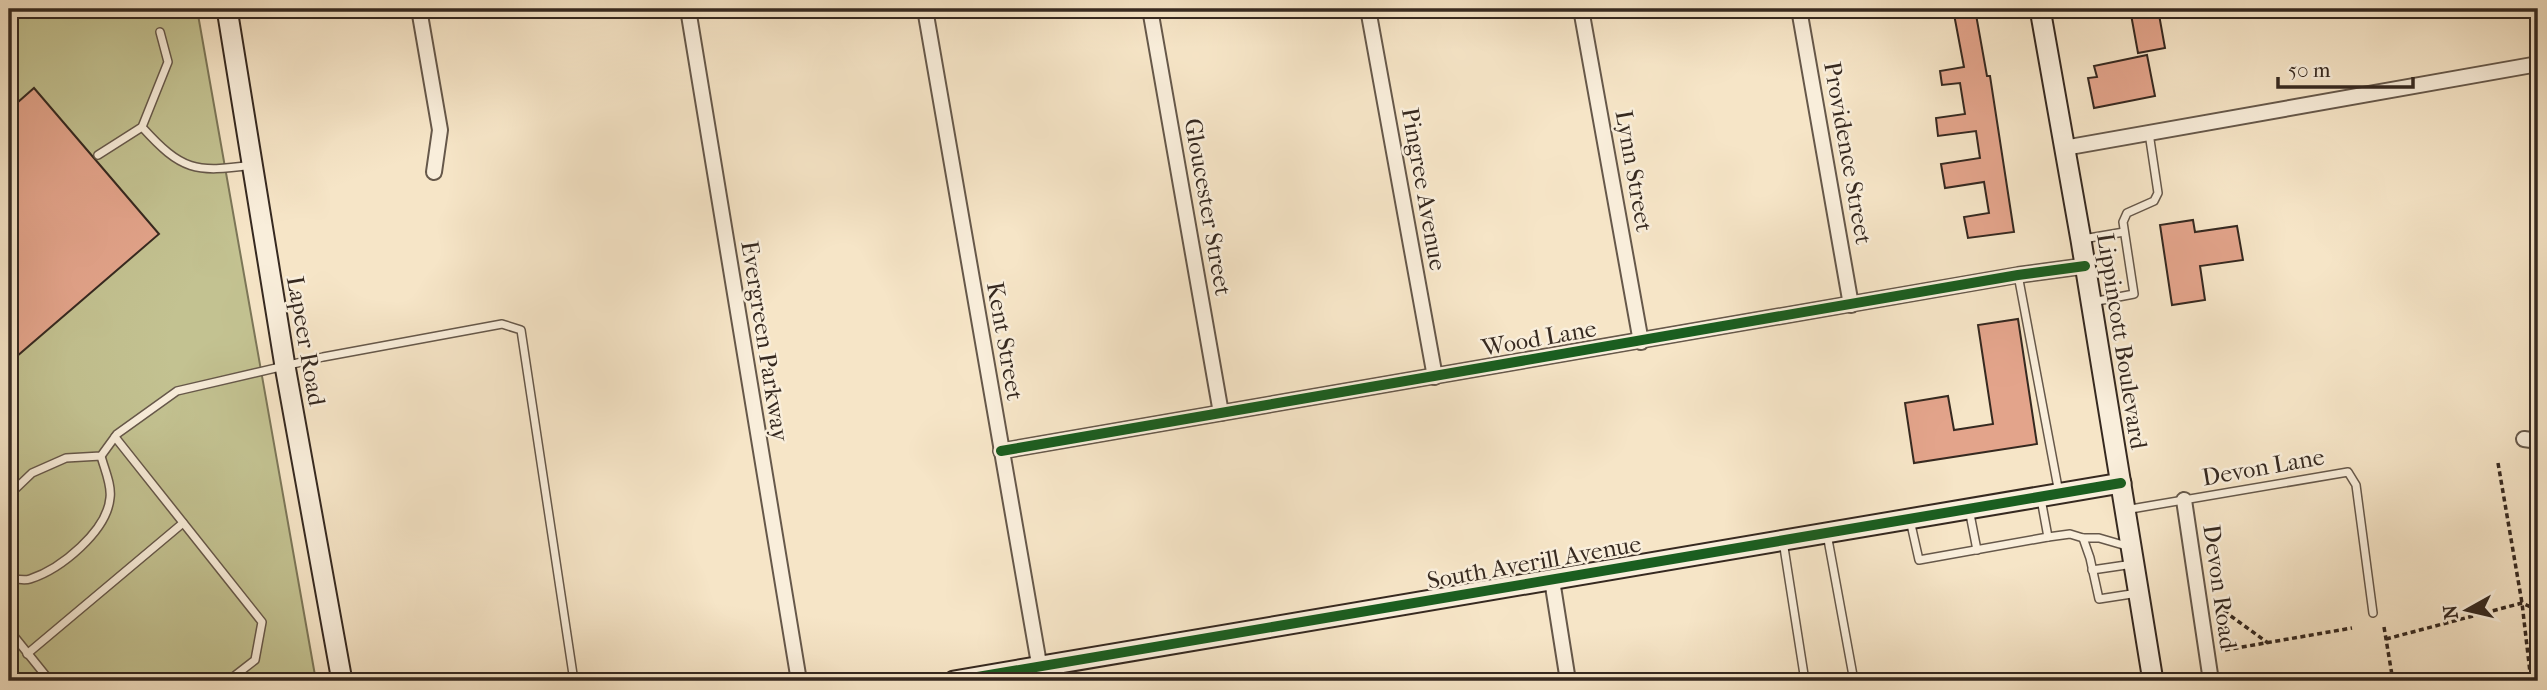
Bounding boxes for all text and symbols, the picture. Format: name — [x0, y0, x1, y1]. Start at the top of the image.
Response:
scale bar — [2278, 46, 2412, 90]
text: 50 m — [2288, 58, 2331, 82]
street label: Providence Street — [1818, 60, 1878, 247]
street label: Pingree Avenue — [1396, 105, 1452, 273]
street label: Lynn Street — [1610, 108, 1659, 234]
street label: Gloucester Street — [1179, 116, 1237, 298]
street label: Lippincott Boulevard — [2091, 231, 2153, 452]
street label: Evergreen Parkway — [735, 239, 795, 444]
street label: Lapeer Road — [281, 274, 331, 409]
street label: Kent Street — [981, 280, 1029, 403]
street label: Wood Lane — [1479, 314, 1599, 362]
street label: Devon Lane — [2200, 442, 2327, 492]
street label: Devon Road — [2197, 523, 2243, 652]
street label: South Averill Avenue — [1425, 529, 1643, 595]
north arrow — [2432, 574, 2502, 644]
text: N — [2439, 603, 2463, 621]

